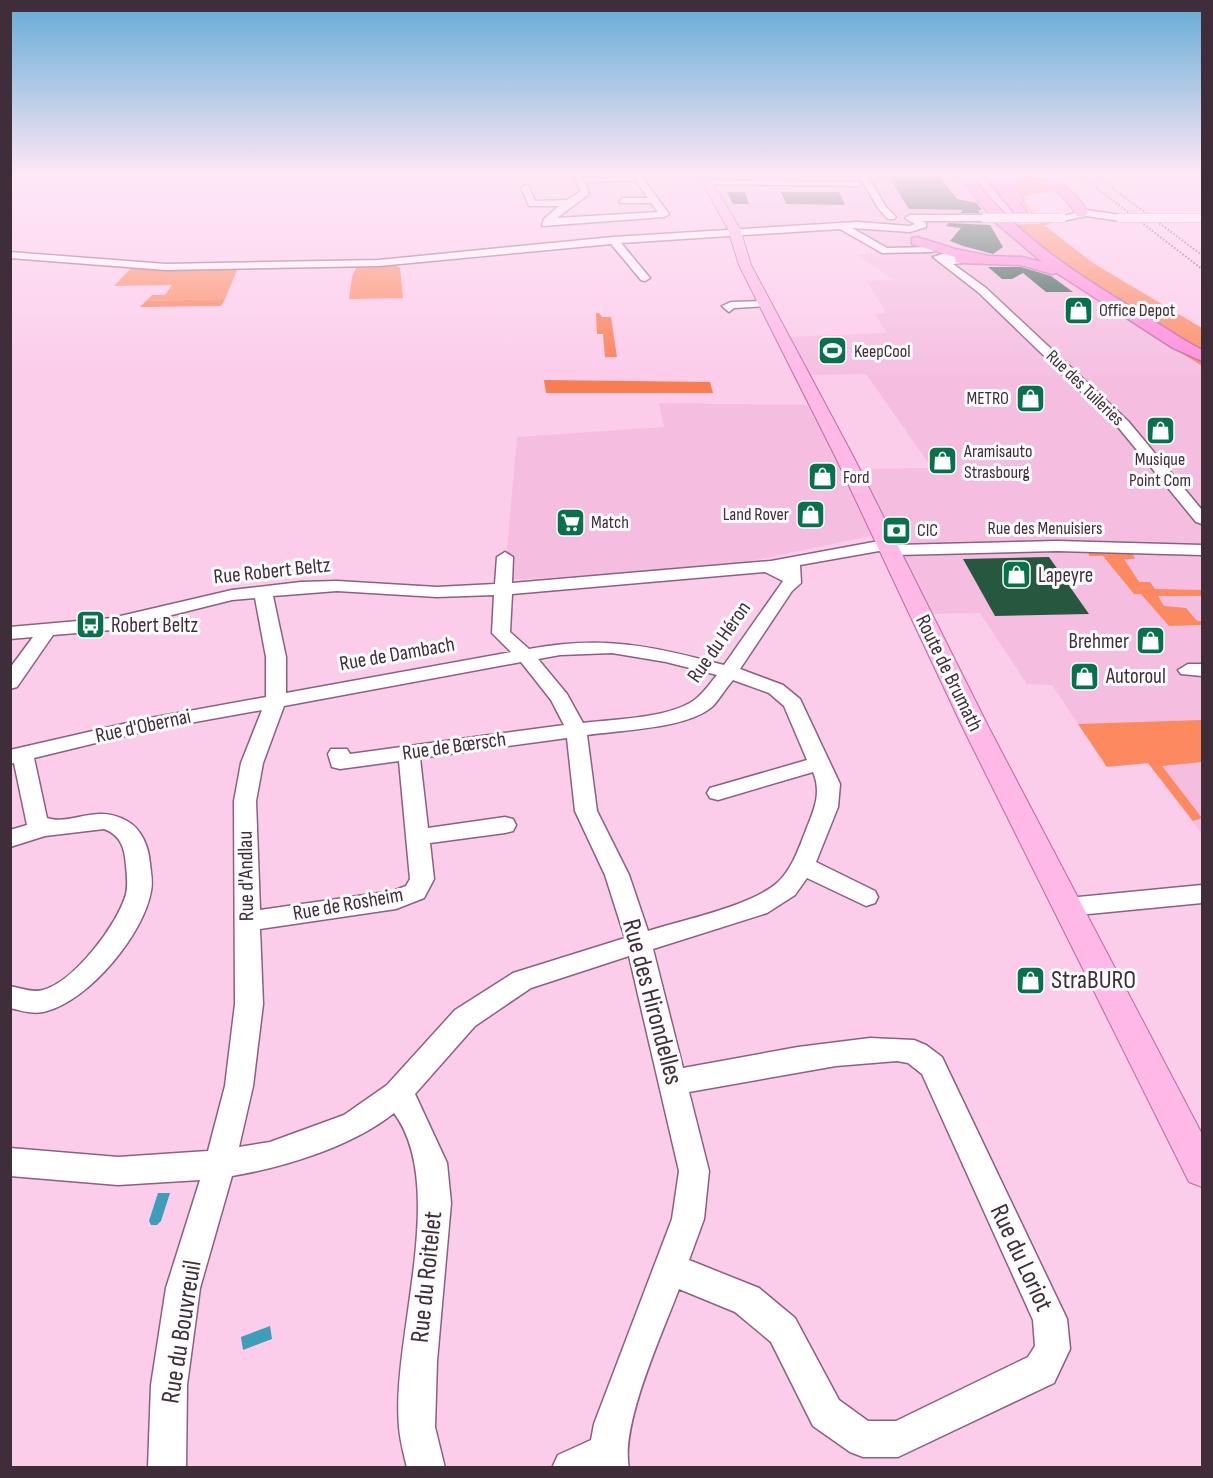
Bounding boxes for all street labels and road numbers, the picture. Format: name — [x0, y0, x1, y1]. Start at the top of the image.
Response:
street label: Rue des Tuileries — [1042, 346, 1128, 430]
street label: Rue des Menuisiers — [988, 518, 1102, 539]
street label: Rue Robert Beltz — [212, 552, 332, 590]
street label: Rue du Héron — [682, 596, 756, 688]
street label: Route de Brumath — [910, 611, 988, 735]
street label: Rue de Dambach — [337, 632, 457, 676]
street label: Rue d'Obernai — [93, 704, 193, 748]
street label: Rue de Bœrsch — [401, 726, 507, 766]
street label: Rue d'Andlau — [233, 831, 259, 921]
street label: Rue de Rosheim — [291, 882, 405, 926]
street label: Rue des Hirondelles — [615, 916, 689, 1088]
street label: Rue du Loriot — [983, 1200, 1059, 1316]
street label: Rue du Roitelet — [405, 1210, 449, 1344]
street label: Rue du Bouvreuil — [155, 1258, 209, 1406]

